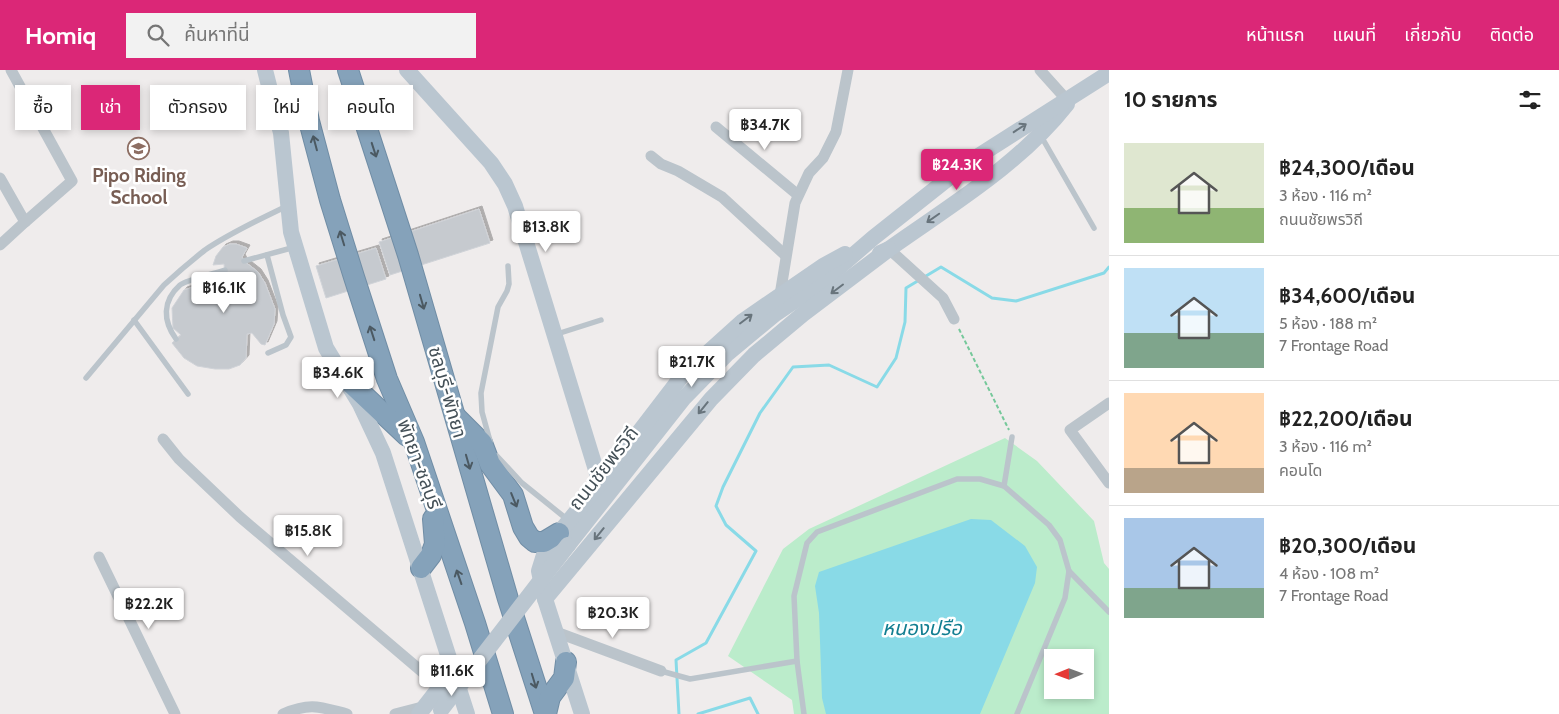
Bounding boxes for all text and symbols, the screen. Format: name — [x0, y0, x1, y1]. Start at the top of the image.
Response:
search box — [126, 13, 476, 58]
text: Homiq — [25, 21, 96, 50]
icon: search — [144, 21, 172, 49]
text: ค้นหาที่นี่ — [184, 23, 250, 46]
text: หน้าแรก — [1246, 24, 1304, 46]
text: แผนที่ — [1332, 24, 1376, 46]
text: เกี่ยวกับ — [1404, 24, 1462, 46]
text: ติดต่อ — [1490, 24, 1534, 46]
chip: ซื้อ — [15, 85, 71, 130]
chip: เช่า — [81, 85, 140, 130]
chip: ตัวกรอง — [150, 85, 246, 130]
chip: ใหม่ — [256, 85, 318, 130]
chip: คอนโด — [328, 85, 413, 130]
icon: filters — [1516, 86, 1544, 114]
text: 10 รายการ — [1124, 87, 1218, 112]
pin: ฿34.7K — [724, 108, 806, 151]
text: ฿34.7K — [740, 115, 790, 134]
one-way arrow — [1013, 123, 1027, 133]
one-way arrow — [310, 136, 320, 152]
school or university icon: Pipo Riding School — [127, 137, 151, 161]
one-way arrow — [370, 141, 379, 157]
pin: ฿24.3K — [916, 148, 998, 191]
text: ฿24.3K — [932, 155, 982, 174]
text: ฿24,300/เดือน — [1279, 155, 1415, 180]
icon: home — [1164, 163, 1224, 223]
place label: Pipo Riding School — [92, 164, 186, 209]
text: 3 ห้อง · 116 m² — [1279, 186, 1372, 205]
pin: ฿13.8K — [505, 210, 587, 253]
text: ถนนชัยพรวิถี — [1279, 210, 1363, 229]
one-way arrow — [926, 213, 940, 223]
text: ฿13.8K — [522, 217, 570, 236]
one-way arrow — [336, 230, 346, 246]
pin: ฿16.1K — [183, 272, 265, 314]
text: ฿16.1K — [202, 278, 246, 297]
text: ฿34,600/เดือน — [1279, 283, 1415, 308]
one-way arrow — [830, 284, 844, 294]
icon: home — [1164, 288, 1224, 348]
one-way arrow — [417, 294, 427, 310]
one-way arrow — [739, 314, 753, 324]
text: 5 ห้อง · 188 m² — [1279, 314, 1377, 333]
one-way arrow — [367, 326, 376, 341]
text: 7 Frontage Road — [1279, 336, 1388, 355]
street label: ชลบุรี-พัทยา — [424, 344, 472, 440]
pin: ฿21.7K — [651, 346, 733, 388]
text: ฿21.7K — [669, 352, 715, 371]
pin: ฿34.6K — [297, 356, 379, 399]
text: ฿34.6K — [313, 363, 363, 382]
one-way arrow — [697, 402, 708, 415]
text: ฿22,200/เดือน — [1279, 406, 1413, 431]
icon: home — [1164, 413, 1224, 473]
street label: พัทยา-ชลบุรี — [393, 416, 446, 512]
street label: ถนนชัยพรวิถี — [564, 422, 643, 515]
text: 3 ห้อง · 116 m² — [1279, 437, 1372, 456]
one-way arrow — [463, 454, 473, 470]
text: คอนโด — [1279, 461, 1322, 480]
one-way arrow — [510, 492, 519, 507]
pin: ฿15.8K — [267, 514, 349, 557]
text: ฿15.8K — [284, 521, 332, 540]
one-way arrow — [594, 527, 605, 540]
text: ฿20,300/เดือน — [1279, 533, 1416, 558]
icon: home — [1164, 538, 1224, 598]
text: 4 ห้อง · 108 m² — [1279, 564, 1379, 583]
one-way arrow — [454, 569, 464, 585]
text: 7 Frontage Road — [1279, 586, 1388, 605]
pin: ฿22.2K — [108, 588, 190, 630]
text: ฿22.2K — [125, 594, 173, 613]
pin: ฿20.3K — [572, 596, 654, 639]
text: ฿20.3K — [587, 603, 639, 622]
water label: หนองปรือ — [882, 616, 963, 640]
north arrow — [1044, 649, 1094, 699]
map controls — [1044, 649, 1094, 699]
pin: ฿11.6K — [411, 654, 493, 697]
text: ฿11.6K — [430, 661, 474, 680]
one-way arrow — [530, 673, 540, 689]

